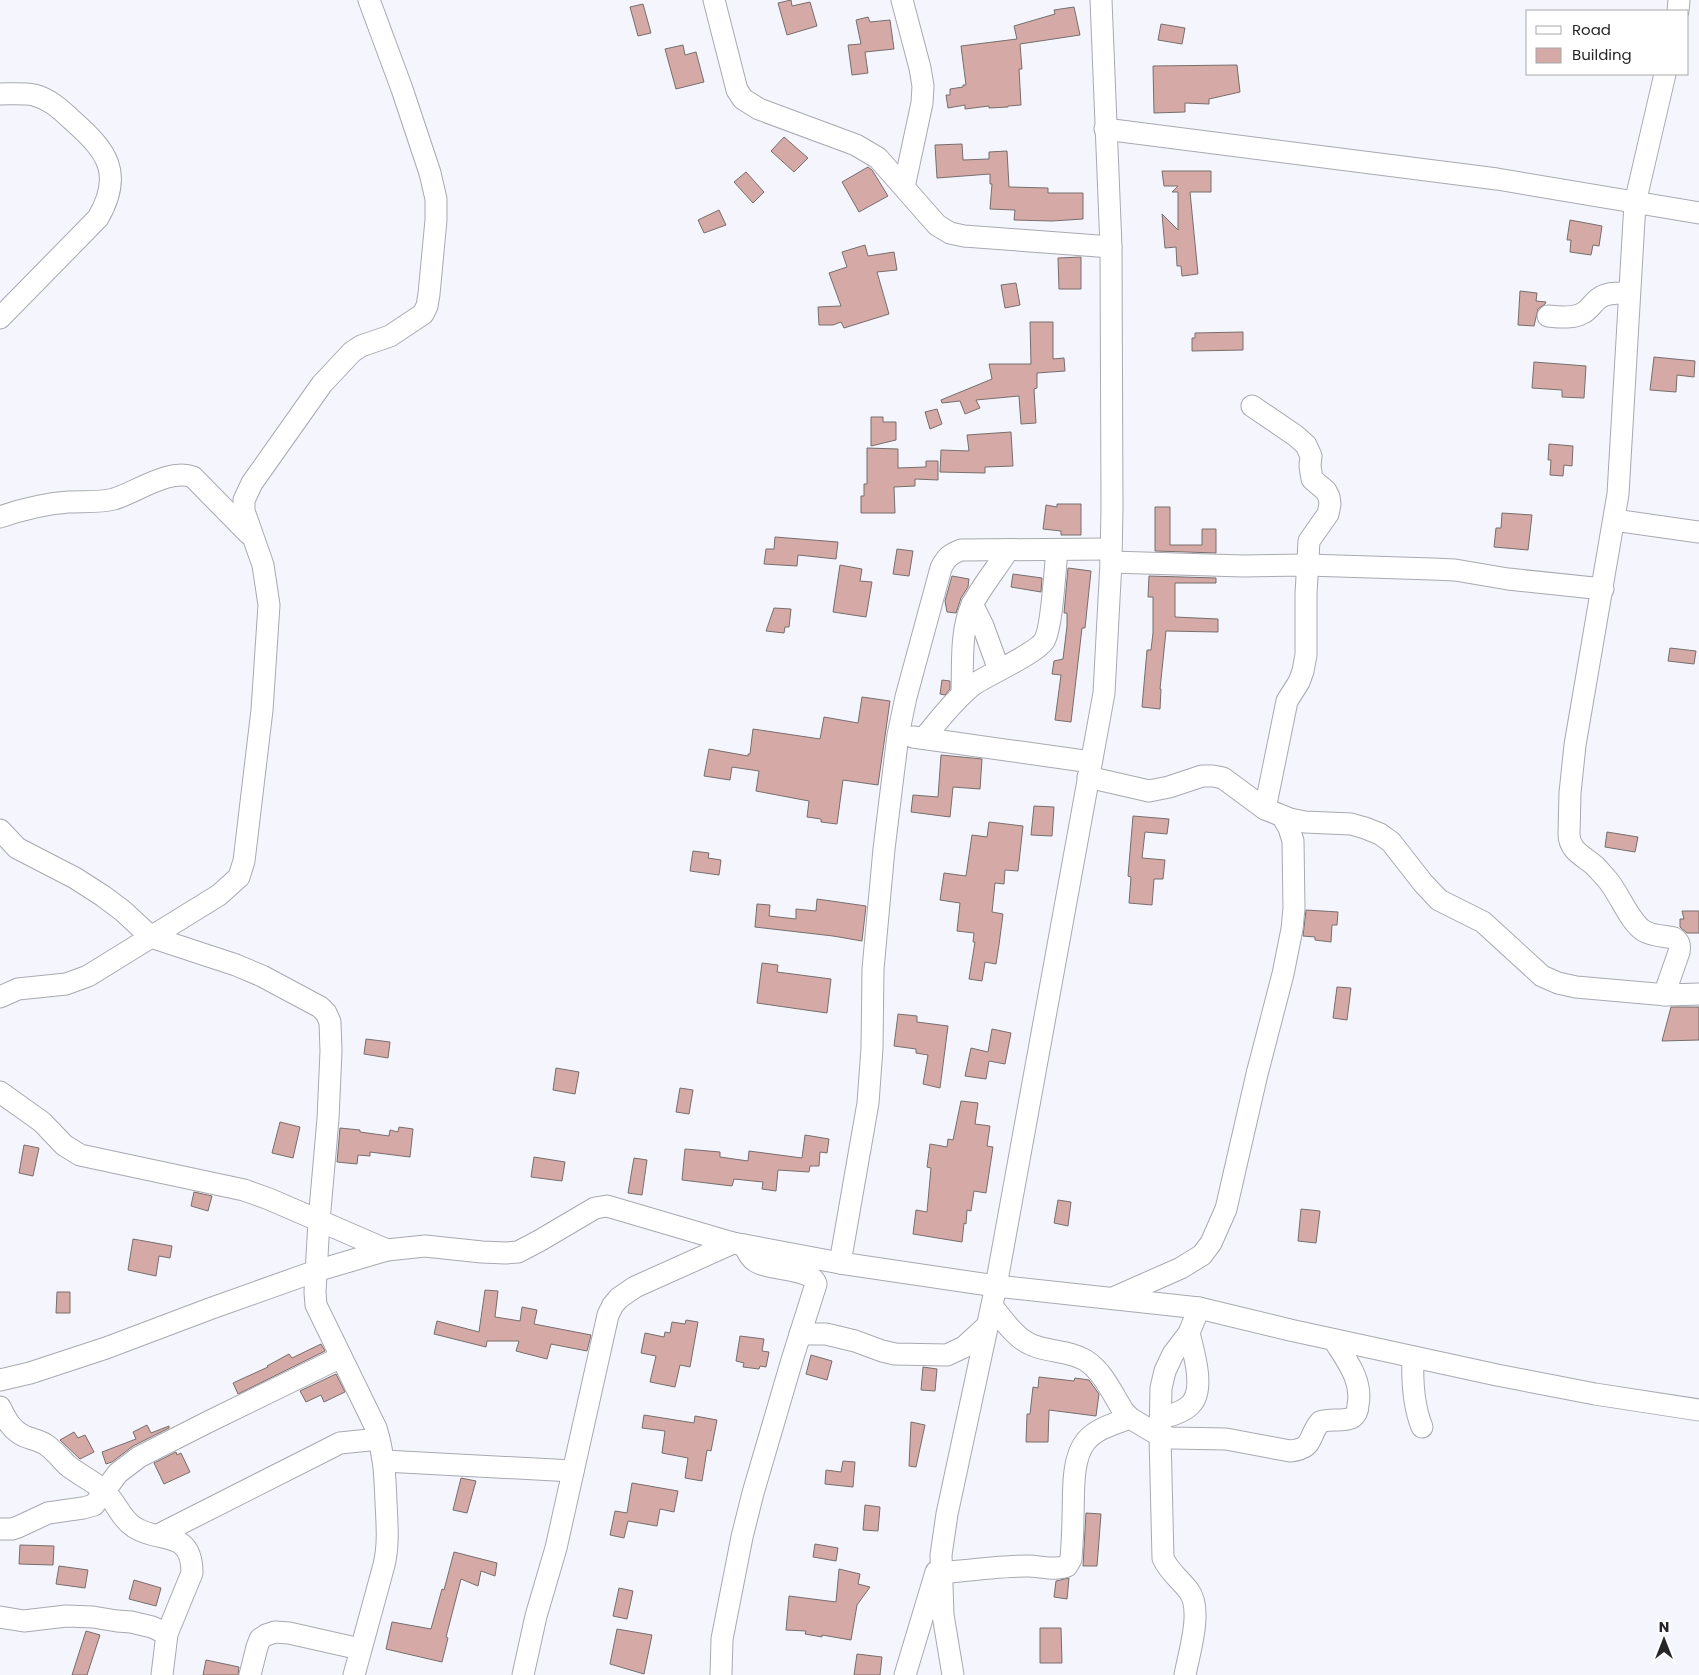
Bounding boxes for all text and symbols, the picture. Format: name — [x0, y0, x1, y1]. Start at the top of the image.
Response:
legend — [1526, 10, 1689, 75]
text: Road — [1572, 19, 1611, 40]
text: Building — [1572, 44, 1632, 65]
north arrow — [1639, 1615, 1689, 1665]
text: N — [1659, 1617, 1669, 1637]

